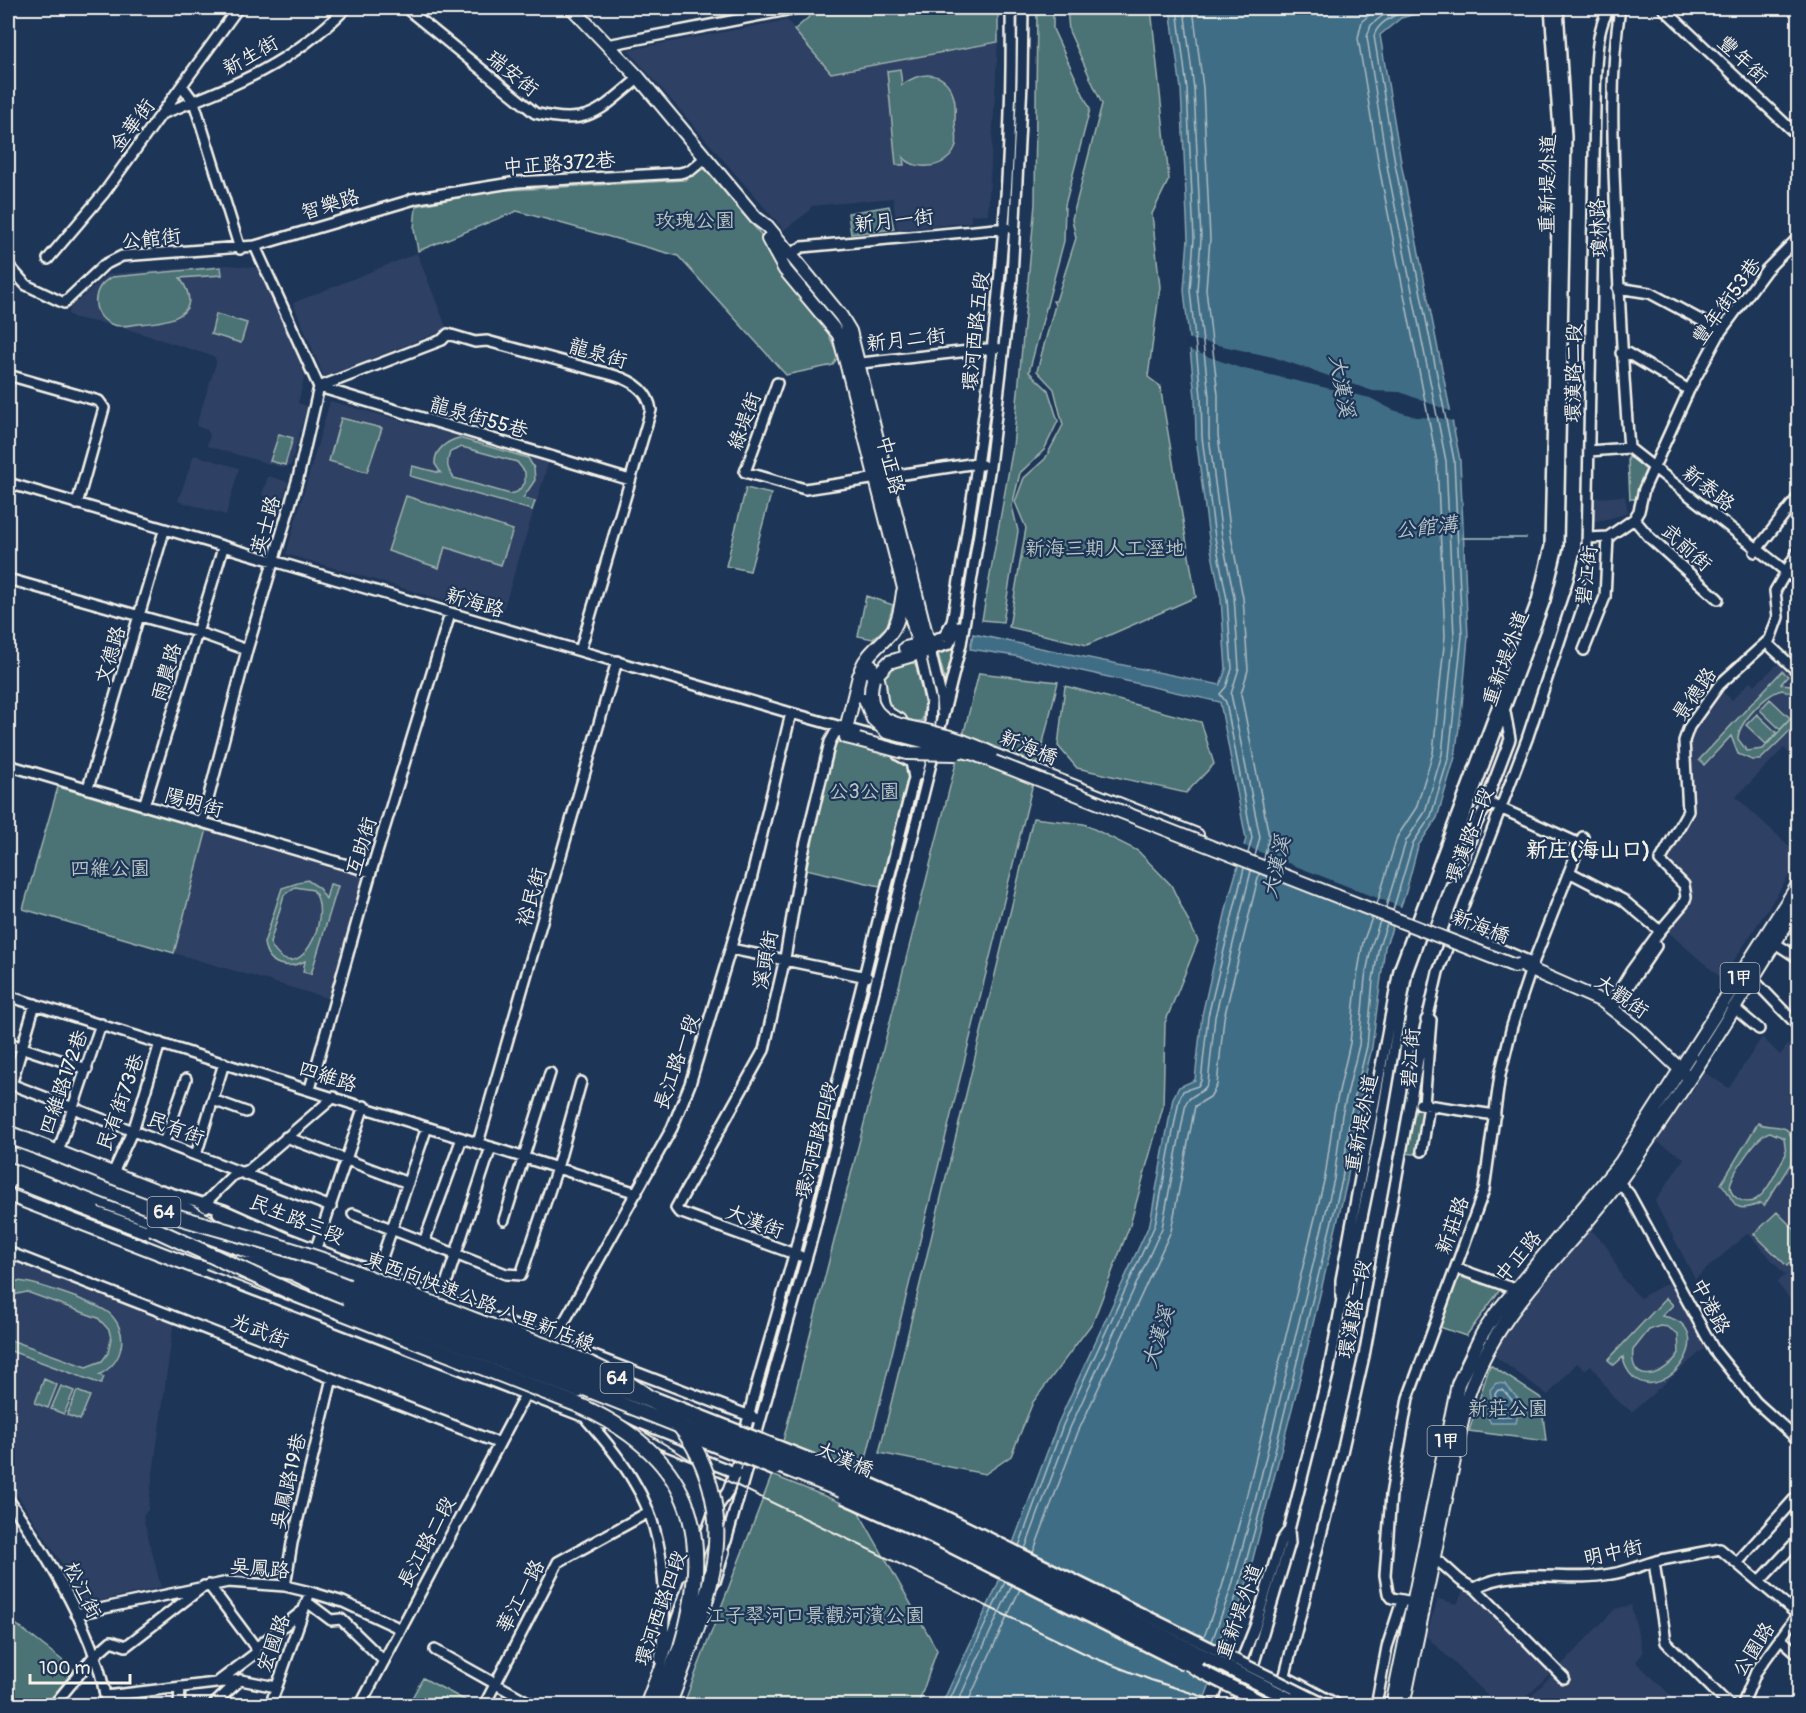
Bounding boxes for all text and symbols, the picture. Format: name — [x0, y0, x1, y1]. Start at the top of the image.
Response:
street label: 新生街 — [218, 30, 283, 81]
street label: 豐年街 — [1712, 30, 1773, 89]
street label: 瑞安街 — [482, 45, 544, 102]
street label: 金華街 — [104, 94, 160, 157]
street label: 重新堤外道 — [1534, 134, 1561, 234]
street label: 中正路372巷 — [502, 147, 617, 180]
street label: 智樂路 — [298, 183, 363, 225]
street label: 瓊林路 — [1584, 196, 1613, 259]
street label: 新月一街 — [853, 204, 935, 237]
park label: 玫瑰公園 — [655, 208, 735, 233]
street label: 公館街 — [120, 223, 182, 254]
street label: 豐年街53巷 — [1686, 252, 1767, 350]
street label: 環河西路五段 — [957, 270, 994, 392]
street label: 新月二街 — [865, 323, 947, 356]
street label: 環漢路二段 — [1560, 323, 1587, 423]
street label: 龍泉街 — [566, 333, 630, 374]
water label: 大漢溪 — [1323, 353, 1360, 420]
street label: 綠堤街 — [722, 389, 766, 454]
street label: 龍泉街55巷 — [427, 391, 532, 444]
street label: 中正路 — [871, 433, 910, 498]
street label: 新泰路 — [1677, 460, 1741, 517]
street label: 英士路 — [245, 492, 286, 557]
water label: 公館溝 — [1393, 511, 1461, 544]
street label: 武前街 — [1656, 518, 1717, 577]
park label: 新海三期人工溼地 — [1025, 536, 1185, 561]
street label: 碧江街 — [1570, 544, 1603, 606]
street label: 新海路 — [443, 582, 508, 623]
street label: 重新堤外道 — [1477, 607, 1534, 709]
street label: 文德路 — [90, 622, 131, 687]
street label: 雨農路 — [146, 639, 187, 704]
street label: 景德路 — [1667, 662, 1722, 726]
street label: 新海橋 — [996, 725, 1061, 770]
park label: 公3公園 — [828, 779, 900, 804]
street label: 陽明街 — [162, 782, 226, 823]
street label: 環漢路二段 — [1440, 784, 1499, 886]
street label: 互助街 — [341, 814, 382, 878]
water label: 大漢溪 — [1256, 832, 1297, 901]
district label: 新庄(海山口) — [1526, 836, 1650, 864]
park label: 四維公園 — [70, 856, 150, 881]
street label: 裕民街 — [511, 865, 552, 929]
street label: 新海橋 — [1448, 904, 1513, 949]
street label: 溪頭街 — [747, 928, 783, 992]
road number: 1甲 — [1720, 963, 1760, 993]
street label: 大觀街 — [1590, 969, 1653, 1024]
street label: 長江路一段 — [648, 1011, 705, 1114]
street label: 四維路172巷 — [34, 1025, 93, 1138]
street label: 碧江街 — [1396, 1027, 1425, 1089]
street label: 民有街73巷 — [91, 1049, 150, 1154]
street label: 四維路 — [295, 1055, 361, 1098]
street label: 重新堤外道 — [1340, 1072, 1383, 1175]
street label: 環河西路四段 — [790, 1079, 843, 1201]
street label: 民有街 — [143, 1106, 208, 1151]
street label: 民生路三段 — [246, 1189, 348, 1250]
street label: 新莊路 — [1430, 1192, 1475, 1258]
road number: 64 — [148, 1197, 180, 1227]
street label: 大漢街 — [722, 1199, 787, 1244]
street label: 中正路 — [1490, 1225, 1548, 1287]
street label: 東西向快速公路 八里新店線 — [361, 1246, 598, 1357]
street label: 環漢路二段 — [1333, 1258, 1376, 1361]
street label: 中港路 — [1685, 1274, 1736, 1339]
water label: 大漢溪 — [1136, 1302, 1181, 1371]
street label: 光武街 — [227, 1308, 292, 1353]
road number: 64 — [600, 1363, 634, 1393]
park label: 新莊公園 — [1468, 1396, 1548, 1421]
road number: 1甲 — [1428, 1426, 1466, 1456]
street label: 吳鳳路19巷 — [265, 1430, 312, 1532]
street label: 大漢橋 — [812, 1436, 877, 1483]
street label: 長江路二段 — [392, 1492, 461, 1592]
street label: 明中街 — [1581, 1534, 1645, 1571]
street label: 環河西路四段 — [629, 1547, 692, 1669]
street label: 吳鳳路 — [229, 1553, 292, 1584]
street label: 華江一路 — [491, 1554, 551, 1637]
street label: 松江街 — [58, 1558, 107, 1623]
street label: 重新堤外道 — [1211, 1560, 1268, 1662]
park label: 江子翠河口景觀河濱公園 — [705, 1603, 925, 1628]
street label: 宏國路 — [251, 1610, 296, 1676]
street label: 公園路 — [1727, 1616, 1781, 1681]
scale bar — [30, 1647, 130, 1685]
text: 100 m — [39, 1657, 91, 1680]

